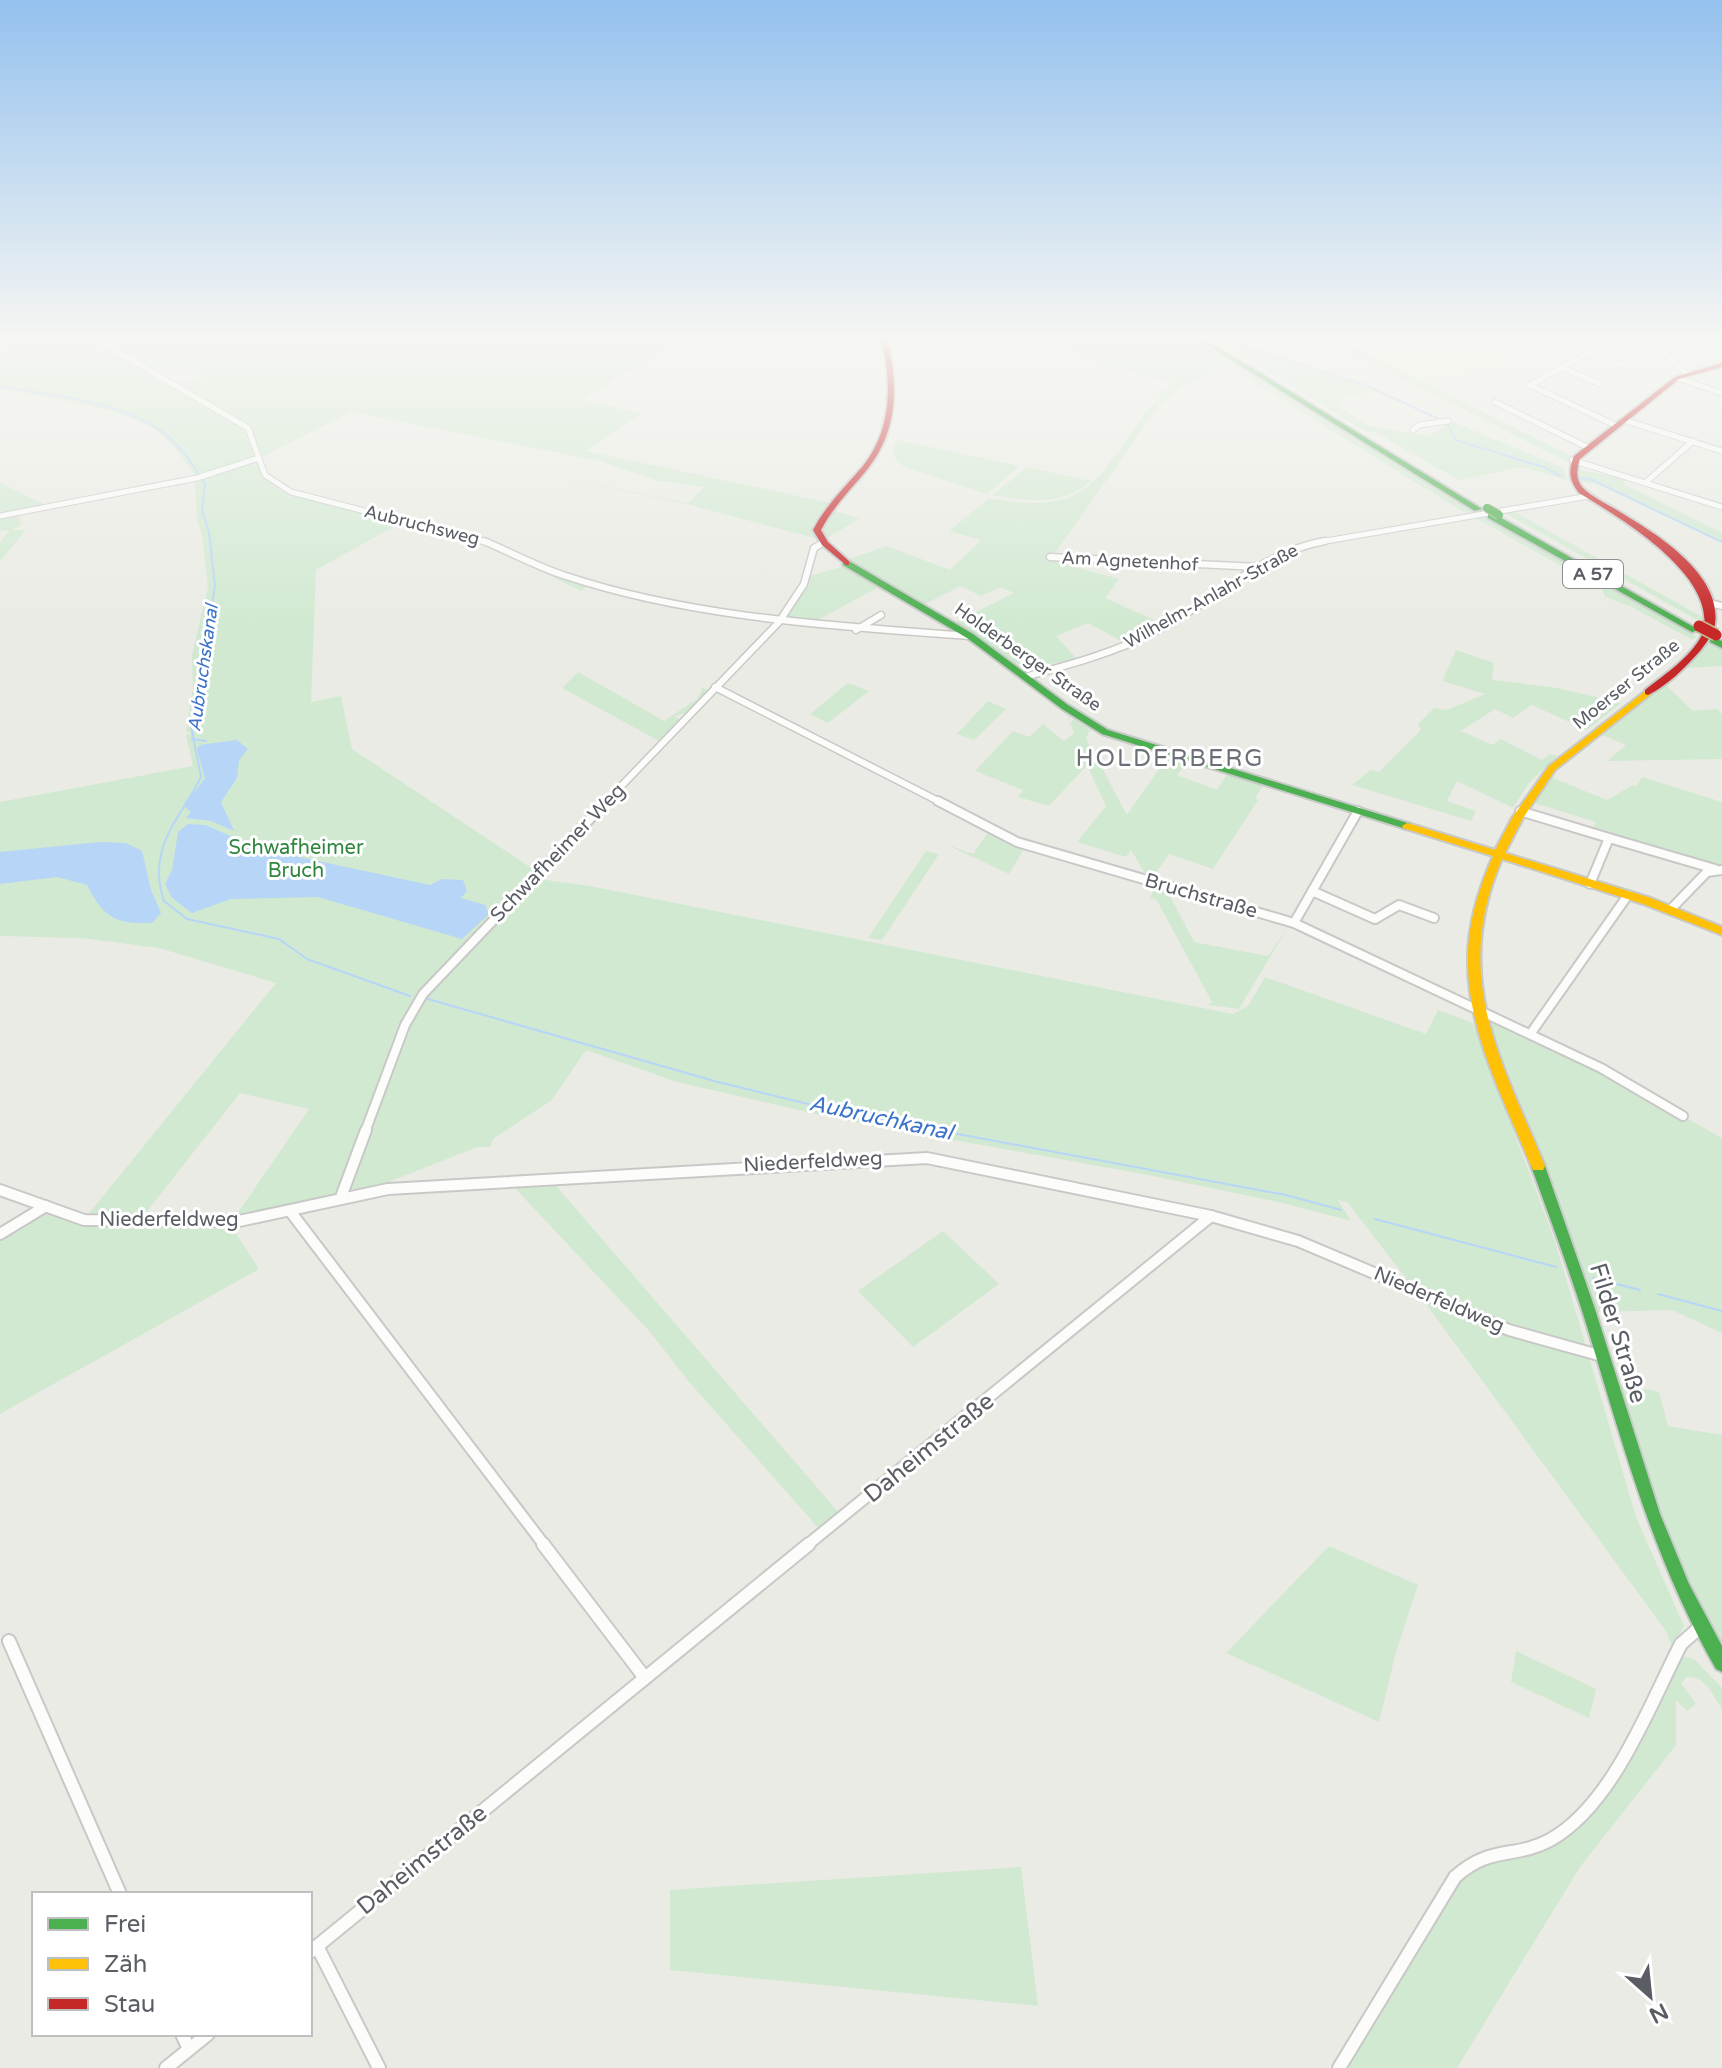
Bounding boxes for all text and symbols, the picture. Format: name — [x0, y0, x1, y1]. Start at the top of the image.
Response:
street label: Aubruchsweg — [362, 500, 482, 550]
street label: Wilhelm-Anlahr-Straße — [1120, 539, 1302, 653]
street label: Am Agnetenhof — [1061, 546, 1199, 576]
road number: A 57 — [1563, 560, 1623, 588]
street label: Holderberger Straße — [950, 598, 1106, 716]
water label: Aubruchskanal — [183, 601, 223, 733]
street label: Moerser Straße — [1568, 634, 1684, 734]
district label: HOLDERBERG — [1075, 744, 1265, 773]
street label: Schwafheimer Weg — [486, 779, 630, 927]
park label: Schwafheimer Bruch — [228, 836, 364, 883]
street label: Bruchstraße — [1142, 868, 1260, 924]
water label: Aubruchkanal — [807, 1090, 957, 1146]
street label: Niederfeldweg — [743, 1146, 883, 1178]
street label: Niederfeldweg — [99, 1208, 239, 1232]
street label: Filder Straße — [1583, 1260, 1653, 1406]
street label: Niederfeldweg — [1370, 1262, 1508, 1338]
street label: Daheimstraße — [858, 1387, 1000, 1509]
street label: Daheimstraße — [351, 1799, 493, 1921]
legend — [32, 1892, 312, 2036]
text: Frei — [104, 1910, 146, 1939]
text: Zäh — [104, 1950, 147, 1979]
north arrow — [1610, 1956, 1690, 2036]
text: Stau — [104, 1990, 155, 2019]
text: N — [1645, 1997, 1672, 2029]

